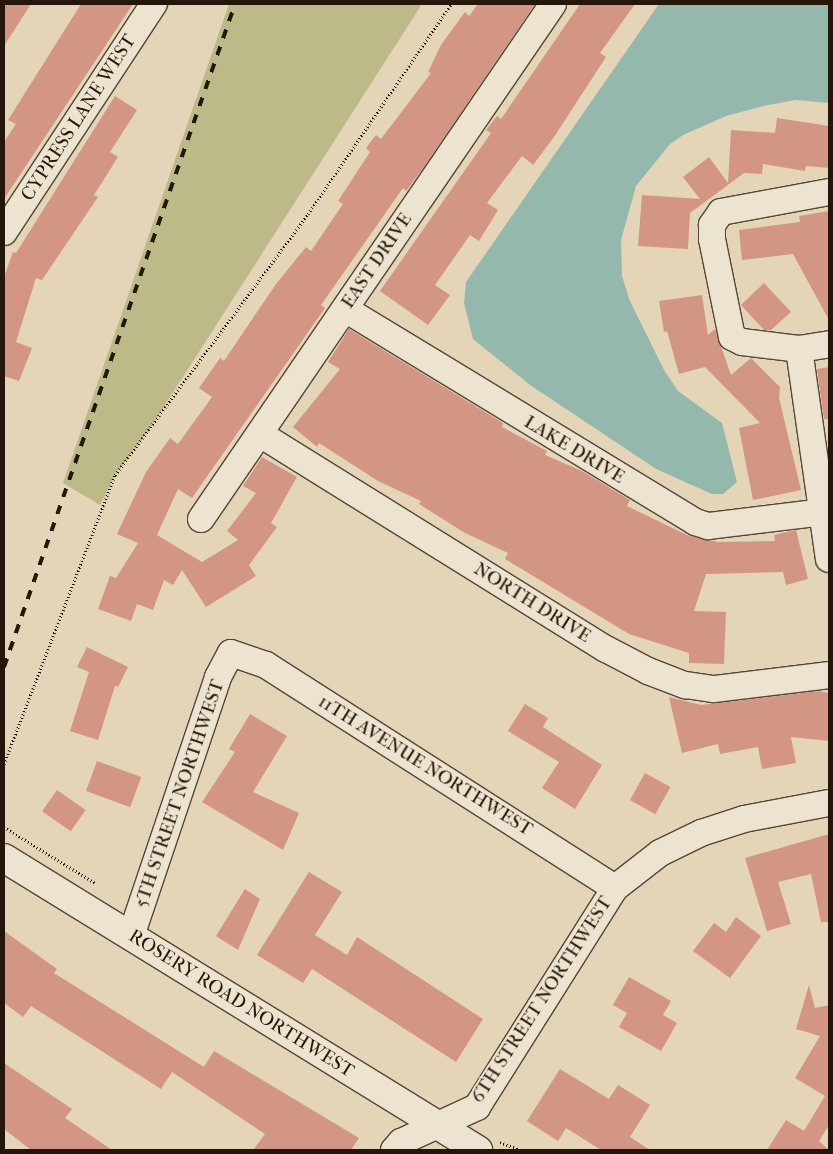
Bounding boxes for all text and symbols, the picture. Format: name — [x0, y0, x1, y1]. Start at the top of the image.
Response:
street label: CYPRESS LANE WEST — [17, 31, 141, 205]
street label: EAST DRIVE — [337, 209, 417, 313]
street label: LAKE DRIVE — [520, 411, 628, 489]
street label: NORTH DRIVE — [469, 558, 595, 648]
street label: 5TH STREET NORTHWEST — [130, 677, 230, 911]
street label: 11TH AVENUE NORTHWEST — [314, 691, 536, 841]
street label: 6TH STREET NORTHWEST — [467, 892, 617, 1108]
street label: ROSERY ROAD NORTHWEST — [124, 925, 358, 1083]

